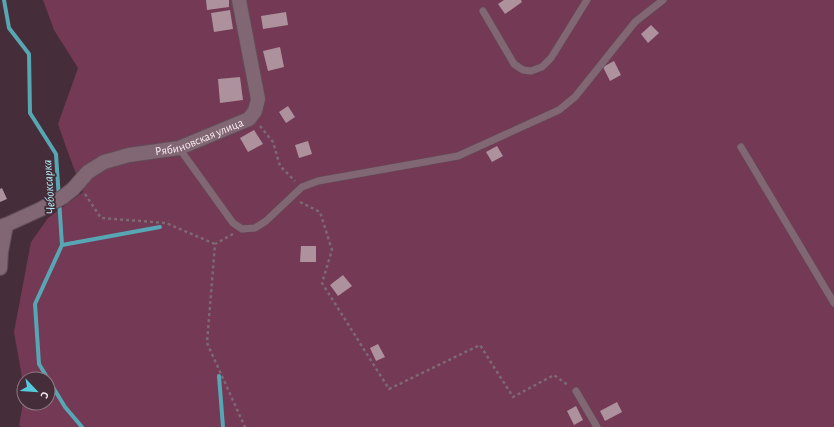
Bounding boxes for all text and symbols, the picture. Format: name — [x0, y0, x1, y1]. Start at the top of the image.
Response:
street label: Рябиновская улица — [154, 116, 245, 157]
water label: Чебоксарка — [41, 159, 58, 215]
north arrow — [16, 371, 56, 411]
text: С — [38, 390, 51, 400]

